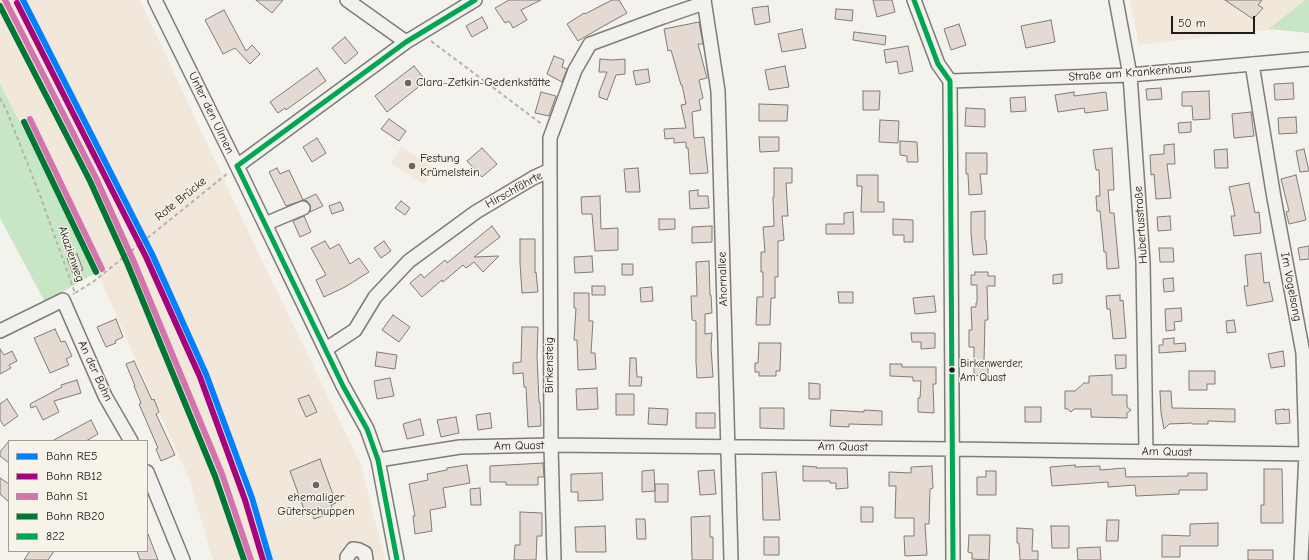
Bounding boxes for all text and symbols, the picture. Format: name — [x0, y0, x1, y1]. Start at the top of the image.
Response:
scale bar — [1173, 8, 1257, 34]
text: 50 m — [1178, 16, 1206, 30]
street label: Straße am Krankenhaus — [1068, 62, 1192, 84]
street label: Unter den Ulmen — [185, 70, 237, 156]
place label: Clara-Zetkin-Gedenkstätte — [416, 76, 550, 90]
marker: Clara-Zetkin-Gedenkstätte — [403, 78, 413, 88]
place label: Festung Krümelstein — [420, 152, 480, 180]
marker: Festung Krümelstein — [407, 161, 417, 171]
street label: Hirschfährte — [483, 168, 545, 212]
street label: Rote Brücke — [152, 174, 210, 224]
street label: Hubertusstraße — [1131, 186, 1151, 264]
street label: Akazienweg — [55, 224, 87, 284]
street label: Ahornallee — [715, 251, 731, 307]
street label: Im Vogelsang — [1277, 251, 1305, 323]
street label: Birkensteig — [543, 337, 557, 393]
street label: An der Bahn — [75, 338, 115, 404]
place label: Birkenwerder, Am Quast — [960, 357, 1023, 383]
marker: Birkenwerder, Am Quast — [947, 365, 957, 375]
street label: Am Quast — [494, 438, 544, 454]
street label: Am Quast — [818, 439, 868, 455]
legend — [8, 440, 148, 552]
street label: Am Quast — [1142, 444, 1192, 460]
text: Bahn RE5 — [46, 449, 98, 463]
text: Bahn RB12 — [46, 469, 102, 483]
marker: ehemaliger Güterschuppen — [311, 480, 321, 490]
text: Bahn S1 — [46, 489, 88, 503]
place label: ehemaliger Güterschuppen — [277, 491, 355, 519]
text: Bahn RB20 — [46, 509, 105, 523]
text: 822 — [46, 529, 65, 543]

